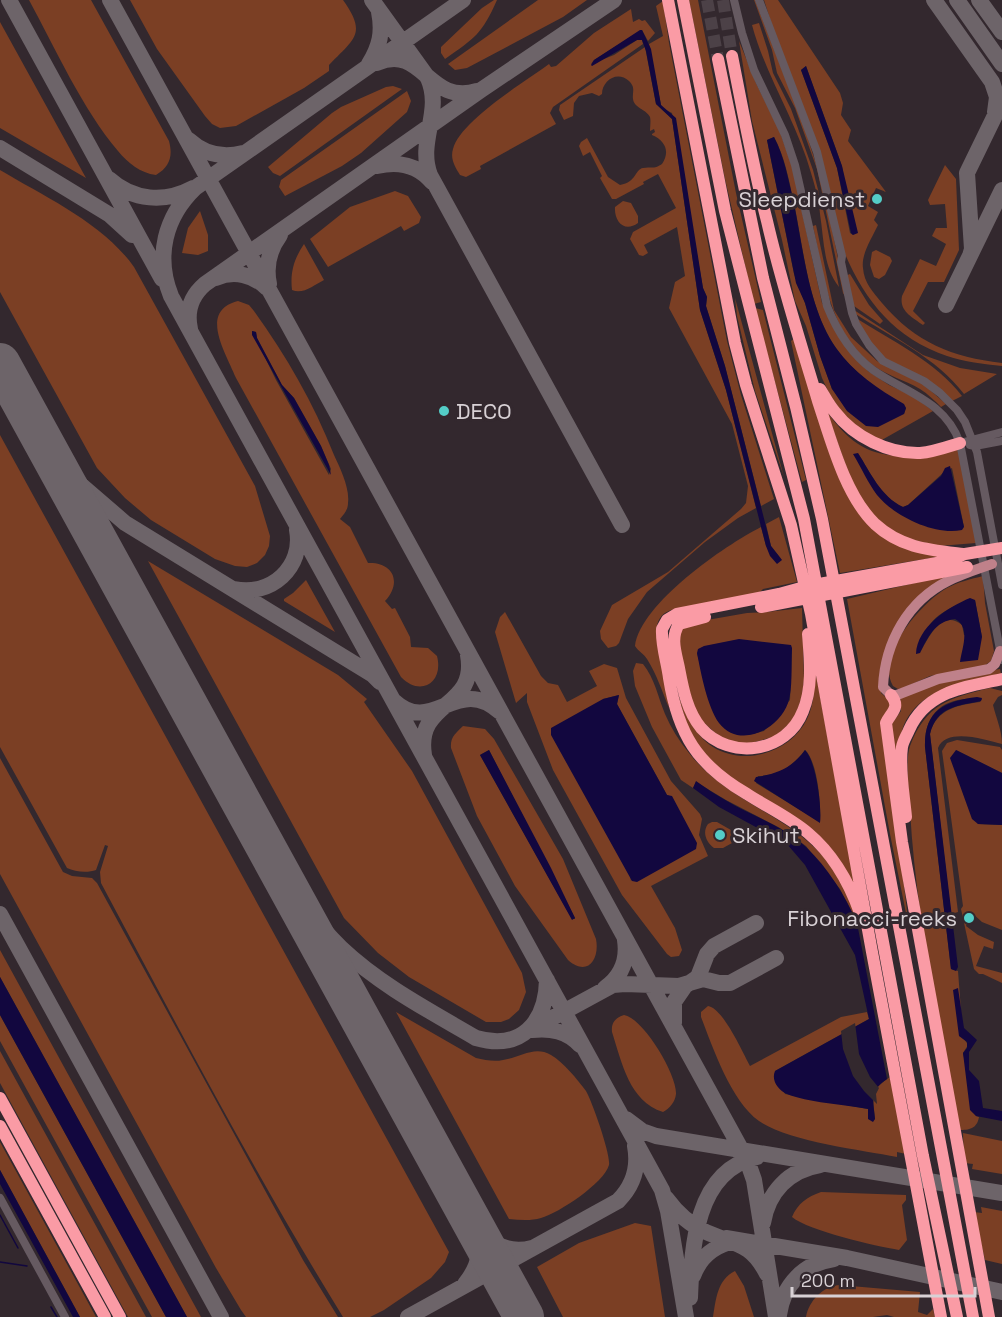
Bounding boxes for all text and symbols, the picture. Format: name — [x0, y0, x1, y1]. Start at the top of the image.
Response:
place label: Sleepdienst — [738, 185, 865, 213]
marker: Sleepdienst — [870, 192, 884, 206]
place label: DECO — [456, 397, 512, 425]
marker: DECO — [437, 404, 451, 418]
place label: Skihut — [732, 821, 800, 849]
marker: Skihut — [713, 828, 727, 842]
place label: Fibonacci-reeks — [787, 904, 957, 932]
marker: Fibonacci-reeks — [962, 911, 976, 925]
scale bar — [792, 1260, 975, 1298]
text: 200 m — [801, 1269, 855, 1292]

